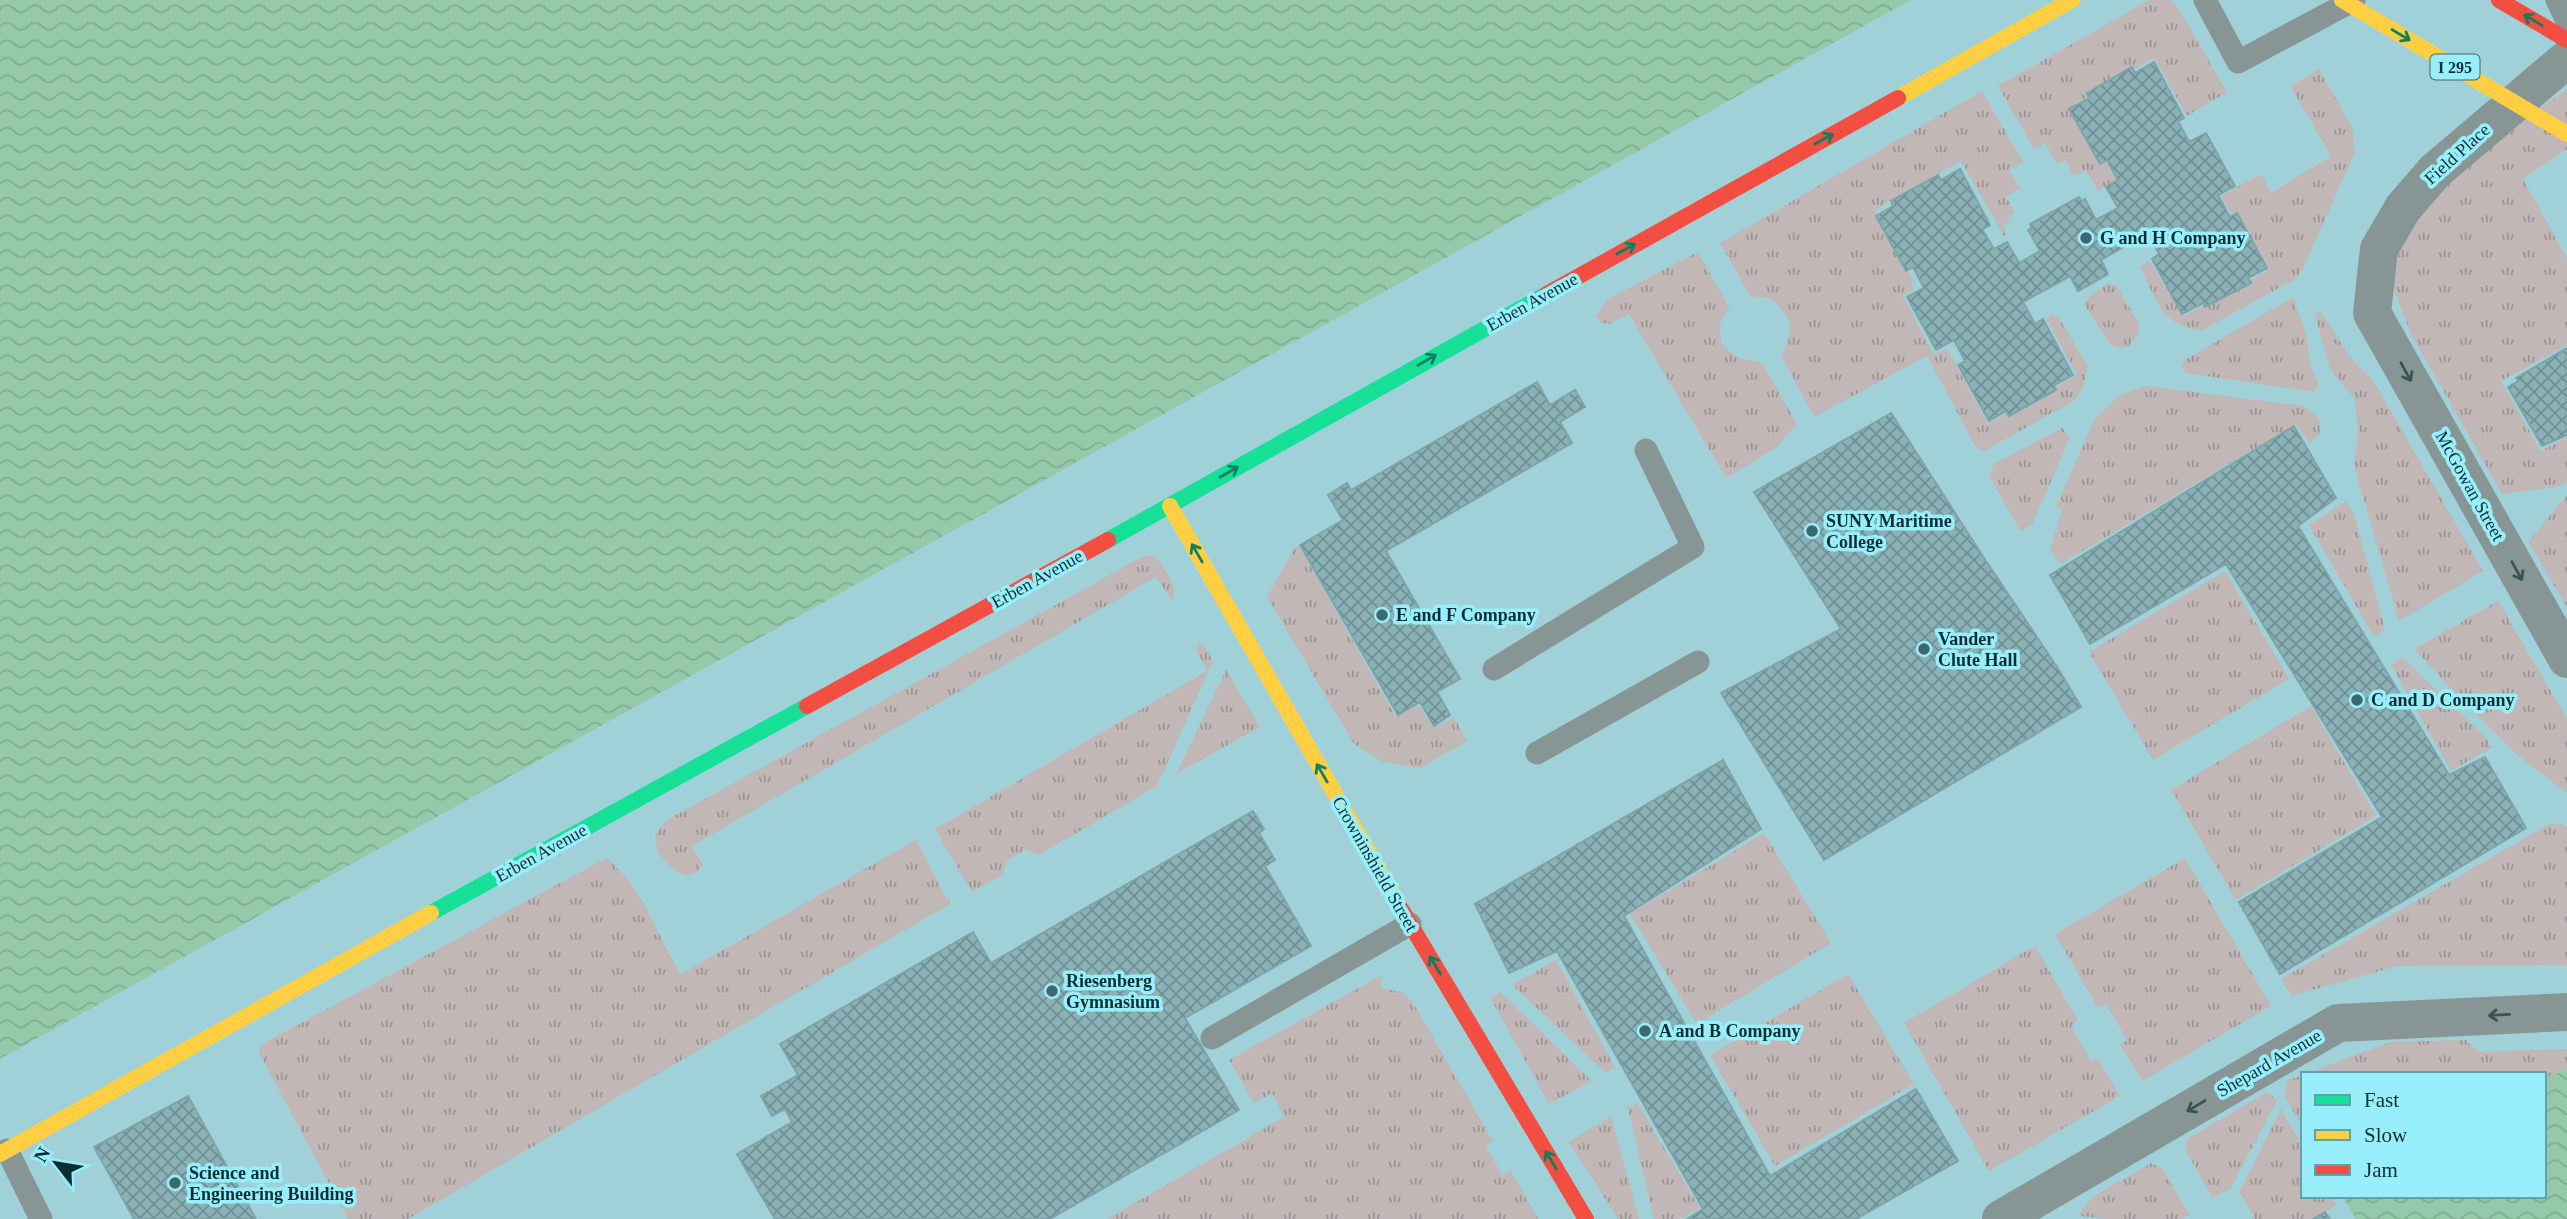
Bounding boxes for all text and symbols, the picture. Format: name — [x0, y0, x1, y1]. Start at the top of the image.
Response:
one-way arrow — [2523, 13, 2543, 27]
one-way arrow — [2390, 28, 2410, 42]
road number: I 295 — [2430, 54, 2480, 80]
street label: Field Place — [2420, 120, 2494, 188]
one-way arrow — [1814, 132, 1834, 146]
place label: G and H Company — [2100, 228, 2246, 248]
marker: G and H Company — [2078, 230, 2094, 246]
one-way arrow — [1615, 242, 1635, 256]
street label: Erben Avenue — [1483, 269, 1581, 335]
one-way arrow — [1416, 353, 1437, 366]
one-way arrow — [2399, 362, 2413, 382]
street label: McGowan Street — [2432, 428, 2508, 544]
one-way arrow — [1218, 465, 1239, 478]
place label: SUNY Maritime College — [1826, 511, 1952, 552]
marker: SUNY Maritime College — [1804, 523, 1820, 539]
one-way arrow — [1189, 543, 1203, 563]
street label: Erben Avenue — [988, 546, 1086, 612]
one-way arrow — [2510, 560, 2524, 580]
place label: E and F Company — [1396, 605, 1536, 625]
marker: E and F Company — [1374, 607, 1390, 623]
place label: Vander Clute Hall — [1938, 629, 2018, 670]
marker: Vander Clute Hall — [1916, 641, 1932, 657]
place label: C and D Company — [2371, 690, 2515, 710]
marker: C and D Company — [2349, 692, 2365, 708]
one-way arrow — [1315, 763, 1328, 784]
street label: Crowninshield Street — [1328, 793, 1422, 935]
street label: Erben Avenue — [492, 820, 590, 886]
one-way arrow — [1427, 955, 1441, 975]
place label: Riesenberg Gymnasium — [1066, 971, 1160, 1012]
marker: Riesenberg Gymnasium — [1044, 983, 1060, 999]
one-way arrow — [2488, 1009, 2511, 1022]
place label: A and B Company — [1659, 1021, 1801, 1041]
marker: A and B Company — [1637, 1023, 1653, 1039]
street label: Shepard Avenue — [2213, 1025, 2325, 1101]
legend — [2301, 1072, 2546, 1198]
text: Fast — [2364, 1088, 2399, 1112]
one-way arrow — [2186, 1099, 2206, 1113]
text: Slow — [2364, 1123, 2408, 1147]
north arrow — [21, 1128, 91, 1198]
text: N — [29, 1143, 55, 1166]
one-way arrow — [1544, 1151, 1558, 1171]
text: Jam — [2364, 1158, 2398, 1182]
place label: Science and Engineering Building — [189, 1163, 354, 1204]
marker: Science and Engineering Building — [167, 1175, 183, 1191]

